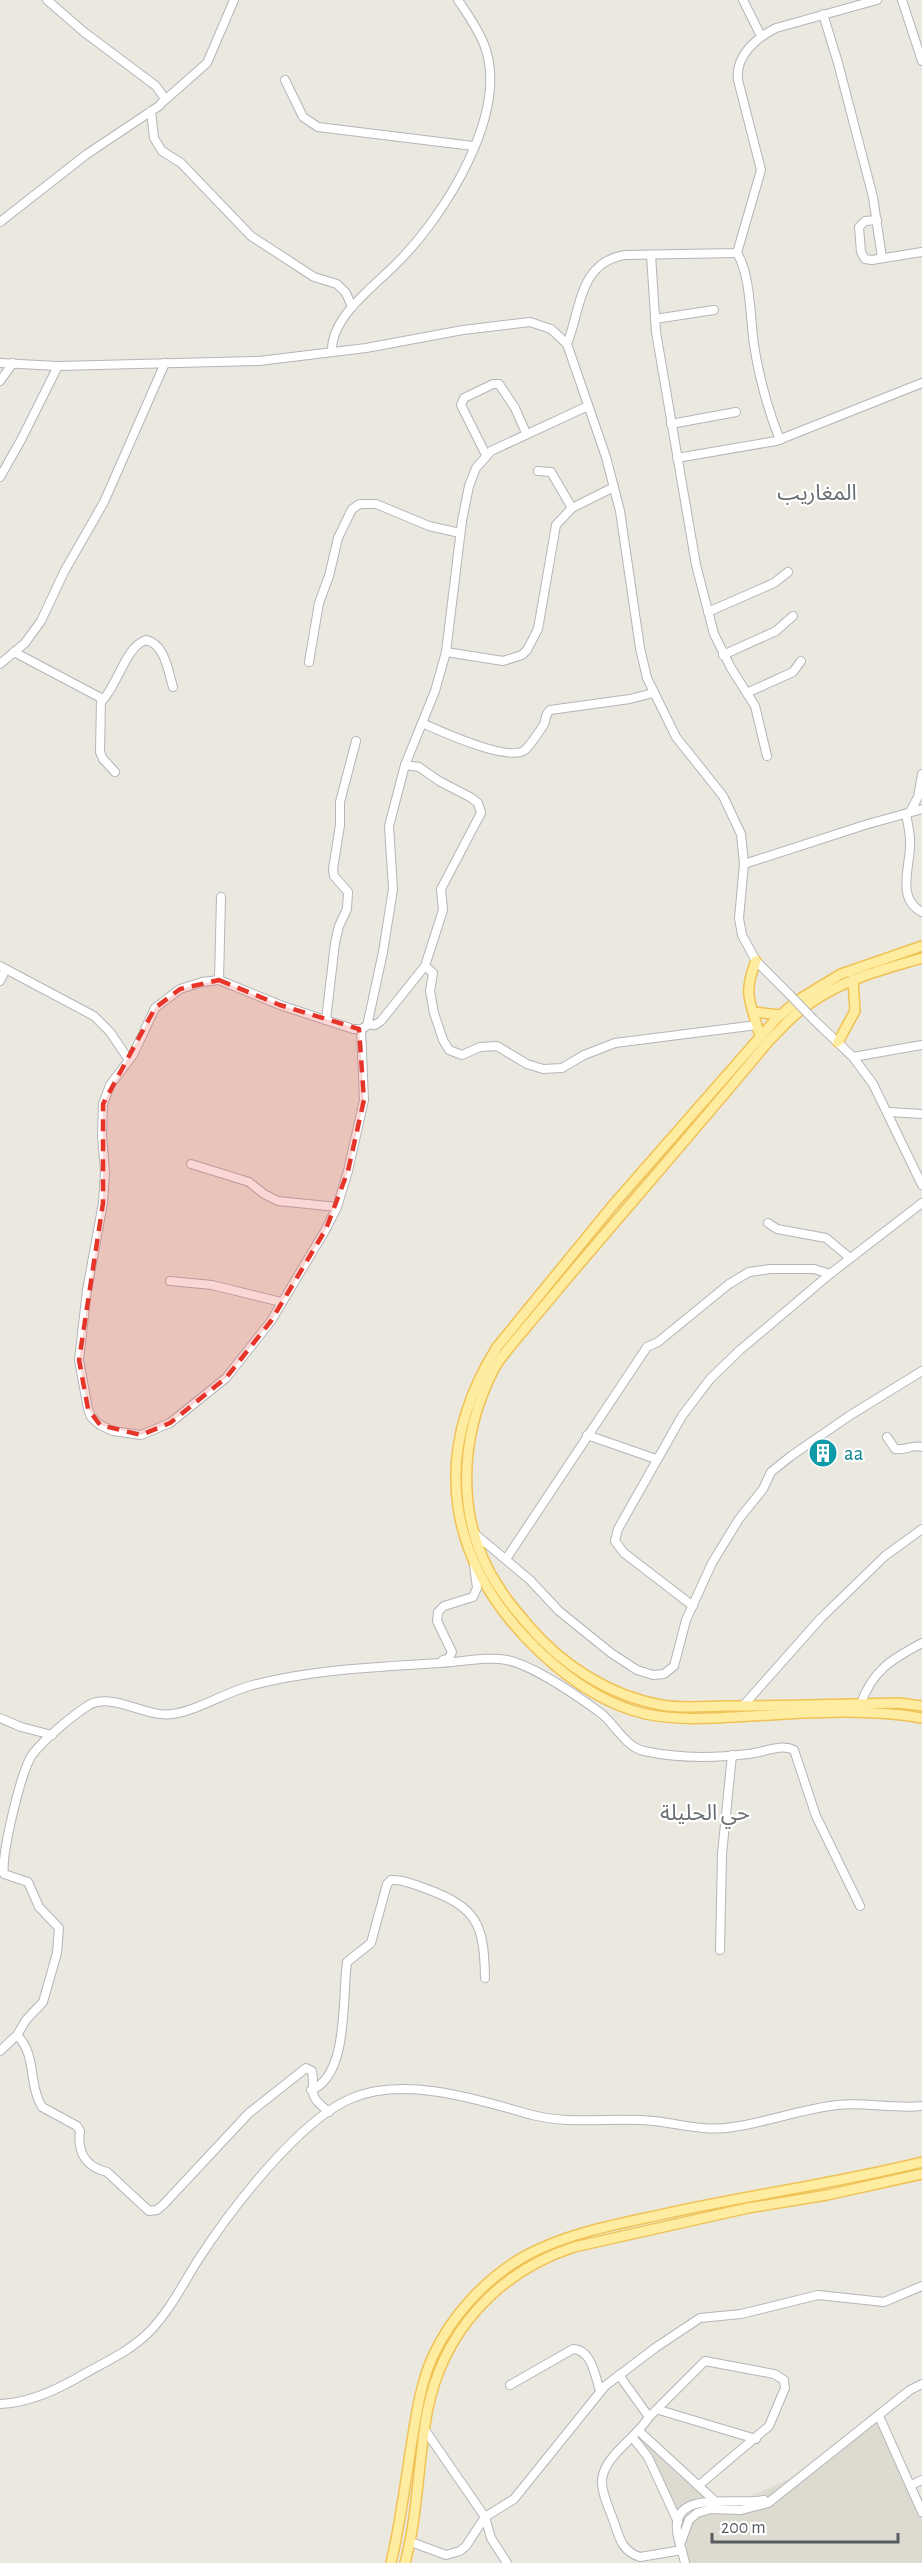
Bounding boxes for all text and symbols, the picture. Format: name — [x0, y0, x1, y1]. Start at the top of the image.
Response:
district label: المغاريب — [777, 482, 857, 506]
building icon: aa — [807, 1437, 839, 1469]
place label: aa — [844, 1443, 864, 1464]
district label: حي الحليلة — [660, 1802, 750, 1829]
scale bar — [712, 2506, 898, 2544]
text: 200 m — [721, 2519, 766, 2537]

